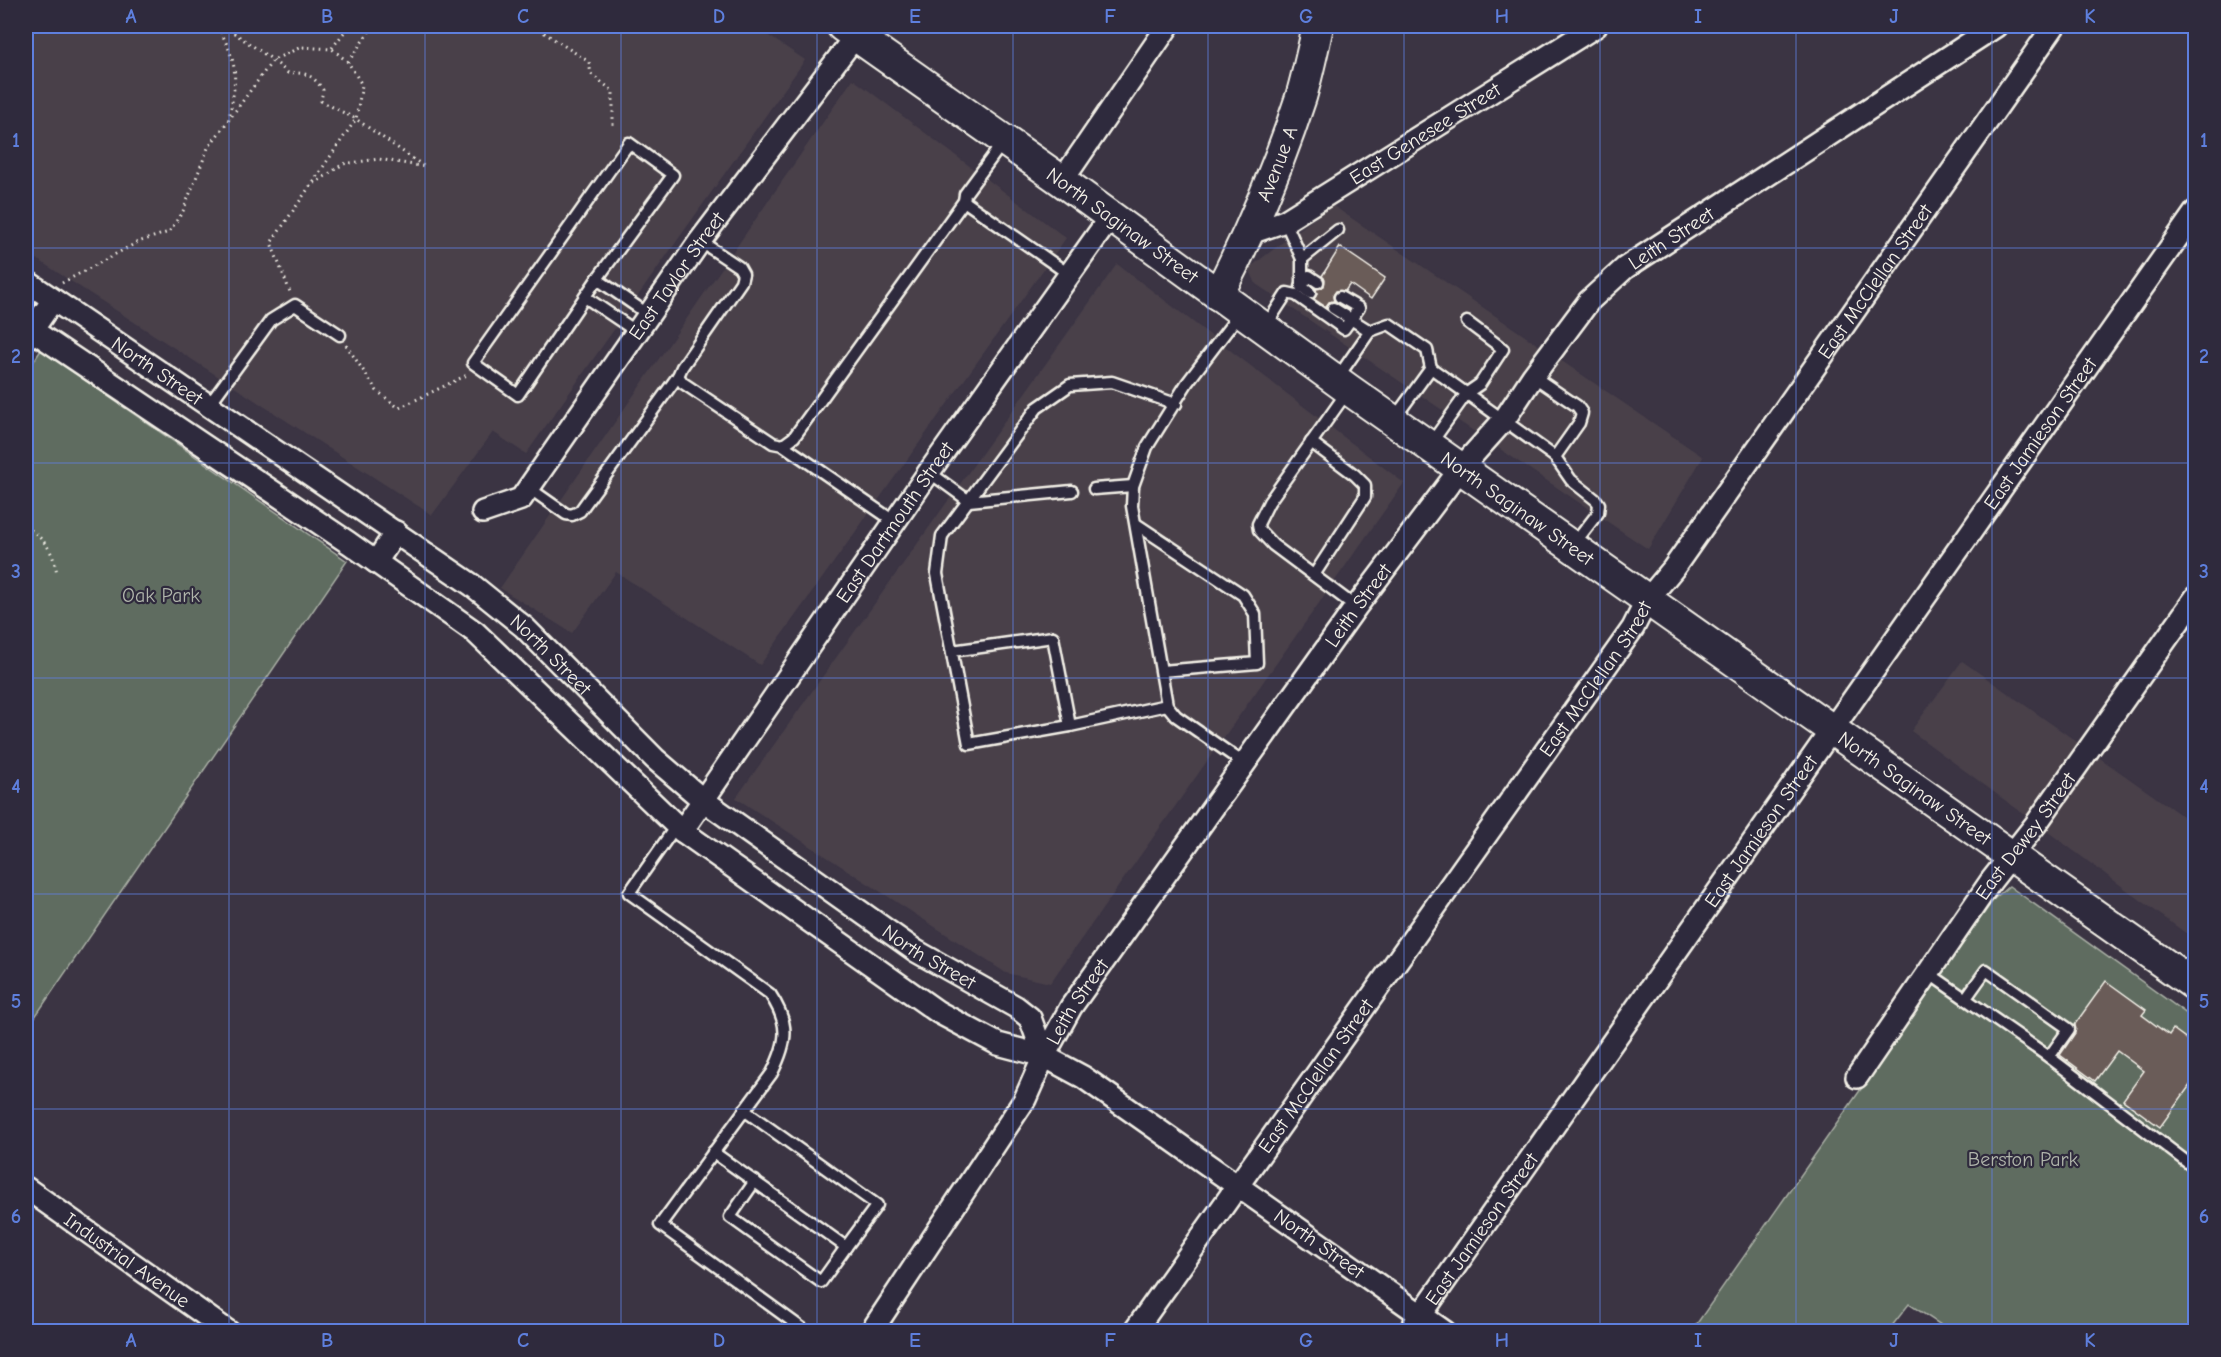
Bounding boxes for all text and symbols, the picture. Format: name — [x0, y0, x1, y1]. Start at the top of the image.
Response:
text: A — [125, 5, 137, 28]
text: B — [321, 5, 333, 28]
text: C — [517, 5, 529, 28]
text: D — [713, 5, 725, 28]
text: E — [909, 5, 921, 28]
text: F — [1104, 5, 1116, 28]
text: G — [1299, 5, 1313, 28]
text: H — [1495, 5, 1509, 28]
text: I — [1694, 5, 1702, 28]
text: J — [1889, 5, 1899, 28]
text: K — [2084, 5, 2096, 28]
street label: East Genesee Street — [1345, 77, 1506, 190]
street label: Avenue A — [1252, 123, 1302, 205]
text: 1 — [12, 129, 20, 152]
text: 1 — [2200, 129, 2208, 152]
street label: North Saginaw Street — [1042, 163, 1203, 289]
street label: East McClellan Street — [1813, 199, 1938, 363]
street label: Leith Street — [1624, 201, 1719, 275]
street label: East Taylor Street — [624, 207, 730, 344]
street label: North Street — [107, 332, 208, 411]
text: 2 — [11, 345, 21, 368]
text: 2 — [2199, 345, 2209, 368]
street label: East Jamieson Street — [1979, 352, 2102, 514]
street label: East Dartmouth Street — [832, 437, 959, 607]
street label: North Saginaw Street — [1436, 447, 1599, 571]
street label: Leith Street — [1320, 558, 1397, 652]
text: 3 — [11, 560, 21, 583]
text: 3 — [2199, 560, 2209, 583]
park label: Oak Park — [122, 584, 200, 607]
street label: East McClellan Street — [1535, 596, 1657, 761]
street label: North Street — [505, 610, 597, 701]
street label: North Saginaw Street — [1834, 727, 1996, 851]
street label: East Jamieson Street — [1700, 750, 1823, 912]
street label: East Dewey Street — [1971, 767, 2081, 904]
text: 4 — [11, 775, 21, 798]
text: 4 — [2199, 775, 2209, 798]
street label: North Street — [878, 920, 981, 995]
street label: Leith Street — [1042, 954, 1114, 1049]
text: 5 — [11, 990, 21, 1013]
text: 5 — [2199, 990, 2209, 1013]
street label: East McClellan Street — [1254, 994, 1379, 1158]
street label: East Jamieson Street — [1421, 1148, 1544, 1310]
park label: Berston Park — [1968, 1148, 2079, 1171]
street label: North Street — [1270, 1204, 1370, 1284]
text: 6 — [11, 1205, 21, 1228]
text: 6 — [2199, 1205, 2209, 1228]
street label: Industrial Avenue — [60, 1208, 194, 1313]
text: A — [125, 1329, 137, 1352]
text: B — [321, 1329, 333, 1352]
text: C — [517, 1329, 529, 1352]
text: D — [713, 1329, 725, 1352]
text: E — [909, 1329, 921, 1352]
text: F — [1104, 1329, 1116, 1352]
text: G — [1299, 1329, 1313, 1352]
text: H — [1495, 1329, 1509, 1352]
text: I — [1694, 1329, 1702, 1352]
text: J — [1889, 1329, 1899, 1352]
text: K — [2084, 1329, 2096, 1352]

